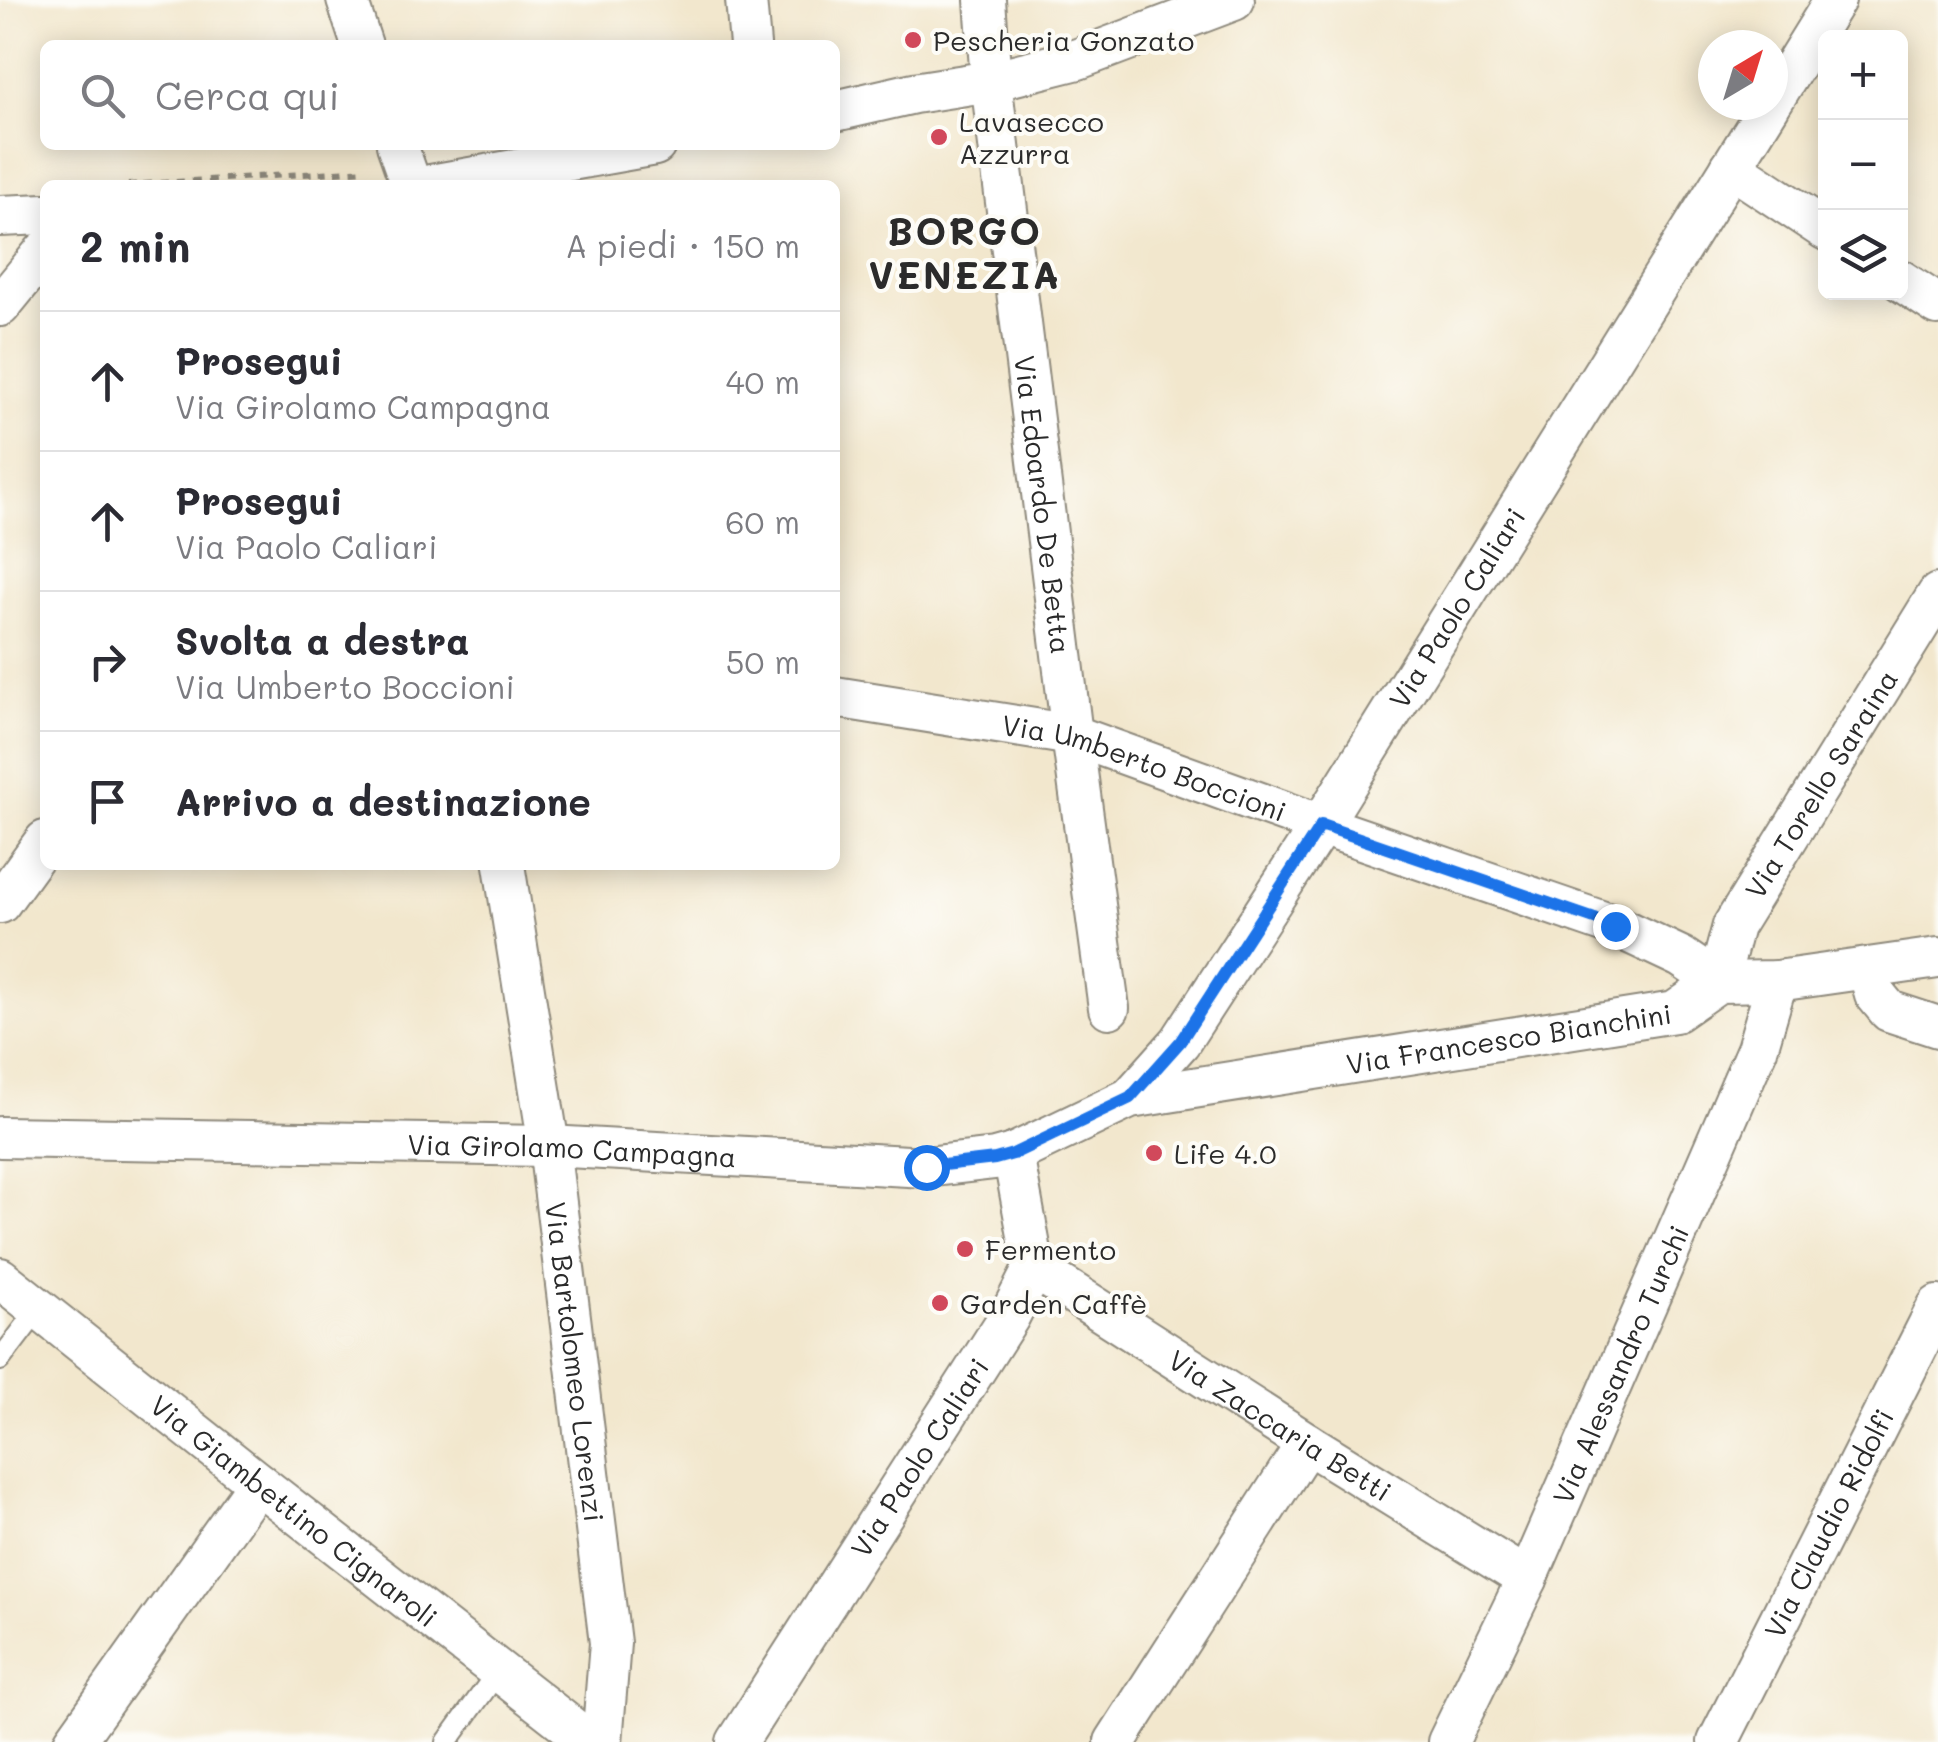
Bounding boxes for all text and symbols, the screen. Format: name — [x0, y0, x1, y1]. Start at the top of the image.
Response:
place label: Pescheria Gonzato — [933, 22, 1194, 58]
marker: Pescheria Gonzato — [902, 29, 924, 51]
north arrow — [1698, 30, 1788, 120]
map controls — [1818, 30, 1908, 300]
button: + — [1818, 30, 1908, 120]
search box — [40, 40, 840, 150]
icon: search — [75, 68, 130, 123]
text: Cerca qui — [155, 70, 340, 120]
place label: Lavasecco Azzurra — [959, 103, 1104, 171]
button: − — [1818, 120, 1908, 210]
marker: Lavasecco Azzurra — [928, 126, 950, 148]
district label: BORGO VENEZIA — [869, 205, 1062, 299]
button: layers — [1818, 210, 1908, 300]
text: 2 min — [80, 218, 190, 273]
text: A piedi · 150 m — [565, 224, 800, 266]
text: Prosegui — [175, 335, 343, 385]
street label: Via Edoardo De Betta — [1007, 353, 1080, 656]
icon: ahead — [80, 354, 135, 409]
text: 40 m — [726, 360, 800, 402]
text: Via Girolamo Campagna — [175, 385, 551, 427]
text: Prosegui — [175, 475, 343, 525]
icon: ahead — [80, 494, 135, 549]
text: 60 m — [725, 500, 800, 542]
street label: Via Paolo Caliari — [1380, 501, 1533, 715]
text: Via Paolo Caliari — [175, 525, 438, 567]
text: Svolta a destra — [175, 615, 469, 665]
icon: right — [80, 634, 135, 689]
text: 50 m — [726, 640, 800, 682]
street label: Via Torello Saraina — [1736, 663, 1905, 905]
text: Via Umberto Boccioni — [175, 665, 515, 707]
street label: Via Umberto Boccioni — [999, 706, 1291, 829]
icon: arrive — [80, 774, 135, 829]
text: Arrivo a destinazione — [175, 776, 591, 826]
route end — [1593, 904, 1639, 950]
street label: Via Francesco Bianchini — [1343, 995, 1674, 1082]
street label: Via Girolamo Campagna — [407, 1126, 737, 1174]
place label: Life 4.0 — [1174, 1135, 1276, 1171]
marker: Life 4.0 — [1143, 1142, 1165, 1164]
route start — [904, 1145, 950, 1191]
street label: Via Bartolomeo Lorenzi — [538, 1200, 613, 1524]
street label: Via Alessandro Turchi — [1544, 1220, 1696, 1509]
place label: Fermento — [985, 1231, 1116, 1267]
marker: Fermento — [954, 1238, 976, 1260]
place label: Garden Caffè — [960, 1285, 1147, 1321]
marker: Garden Caffè — [929, 1292, 951, 1314]
street label: Via Zaccaria Betti — [1162, 1341, 1398, 1509]
street label: Via Paolo Caliari — [842, 1351, 996, 1564]
street label: Via Giambettino Cignaroli — [143, 1387, 445, 1635]
street label: Via Claudio Ridolfi — [1756, 1403, 1901, 1644]

